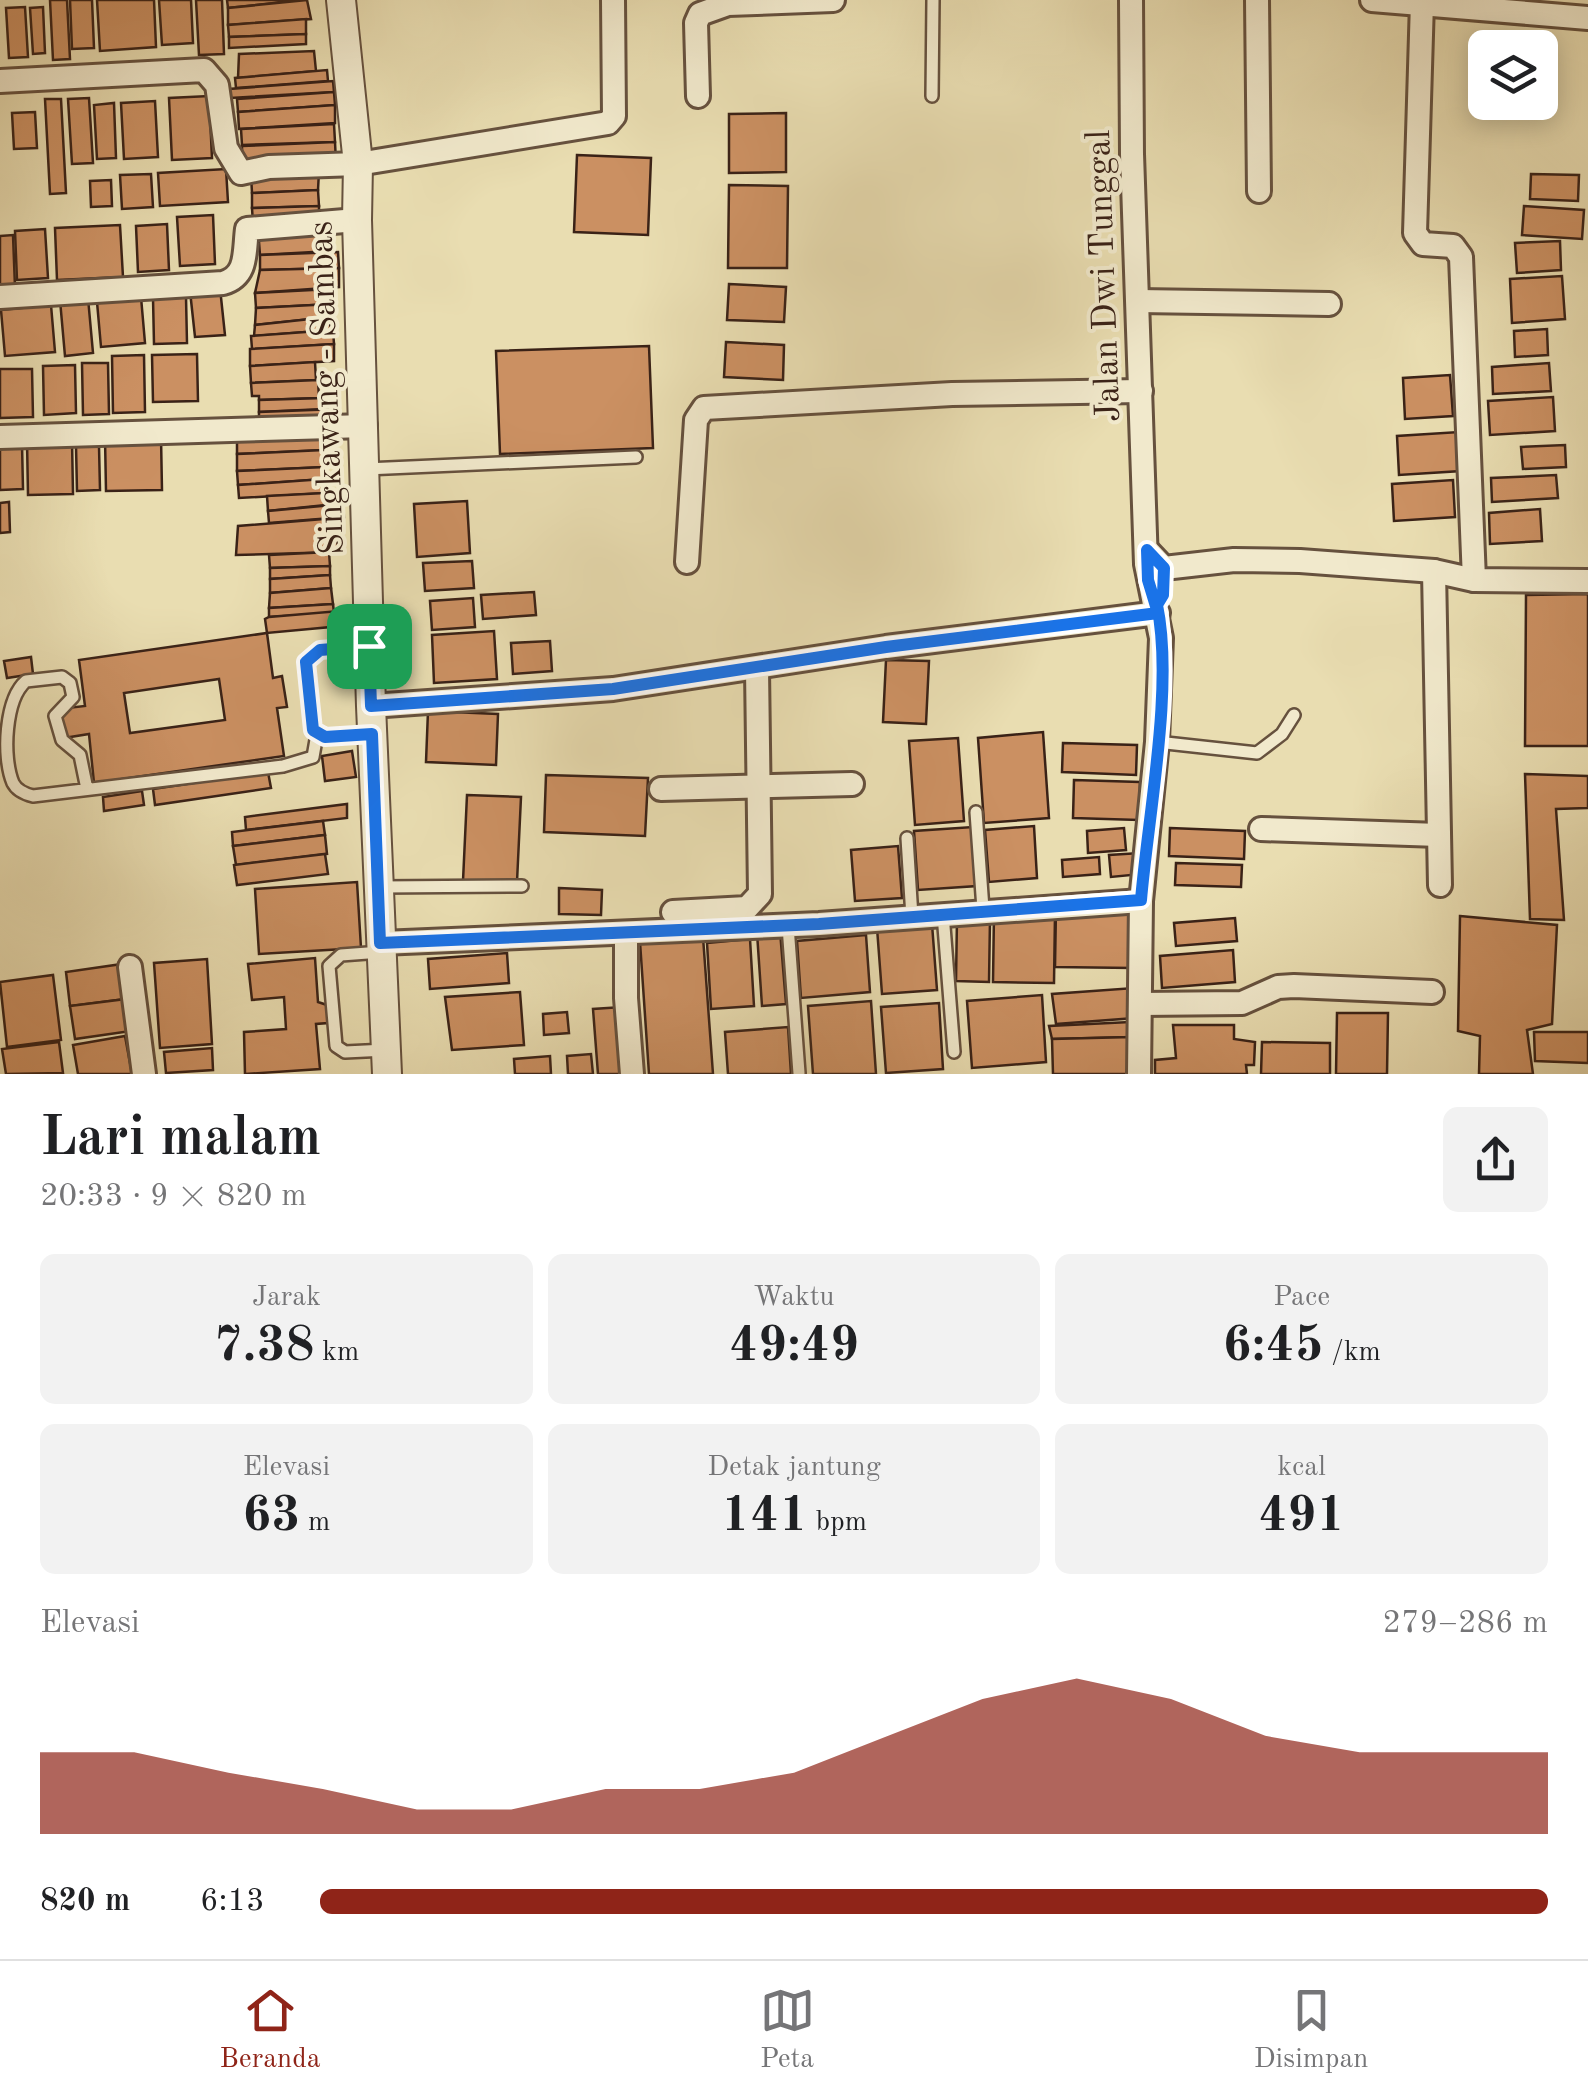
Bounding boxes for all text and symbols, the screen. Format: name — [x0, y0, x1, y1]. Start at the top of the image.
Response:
map controls — [1468, 30, 1558, 120]
button: layers — [1468, 30, 1558, 120]
street label: Jalan Dwi Tunggal — [1082, 129, 1127, 423]
street label: Singkawang - Sambas — [304, 220, 351, 556]
pin — [327, 604, 412, 689]
icon: arrive — [342, 619, 397, 674]
button: share — [1443, 1107, 1548, 1212]
text: Lari malam — [40, 1112, 321, 1167]
text: 20:33 · 9 × 820 m — [40, 1181, 307, 1213]
text: Jarak — [252, 1284, 321, 1312]
text: Waktu — [754, 1284, 834, 1312]
text: Pace — [1273, 1284, 1330, 1312]
text: 7.38 — [214, 1322, 315, 1372]
text: 49:49 — [729, 1322, 859, 1372]
text: 6:45 — [1223, 1322, 1324, 1372]
text: km — [315, 1339, 359, 1367]
text: /km — [1324, 1339, 1381, 1367]
text: Elevasi — [243, 1454, 330, 1482]
text: Detak jantung — [707, 1454, 881, 1482]
text: kcal — [1278, 1454, 1326, 1482]
text: 63 — [242, 1492, 300, 1542]
text: 141 — [721, 1492, 808, 1542]
text: 491 — [1258, 1492, 1345, 1542]
text: m — [300, 1509, 330, 1537]
text: bpm — [808, 1509, 867, 1537]
text: Elevasi — [40, 1608, 140, 1640]
text: 279–286 m — [1382, 1608, 1548, 1640]
text: 820 m — [40, 1886, 130, 1918]
text: 6:13 — [200, 1886, 265, 1918]
tab: Beranda — [220, 1983, 321, 2078]
tab: Peta — [760, 1983, 815, 2078]
tab: Disimpan — [1254, 1983, 1368, 2078]

